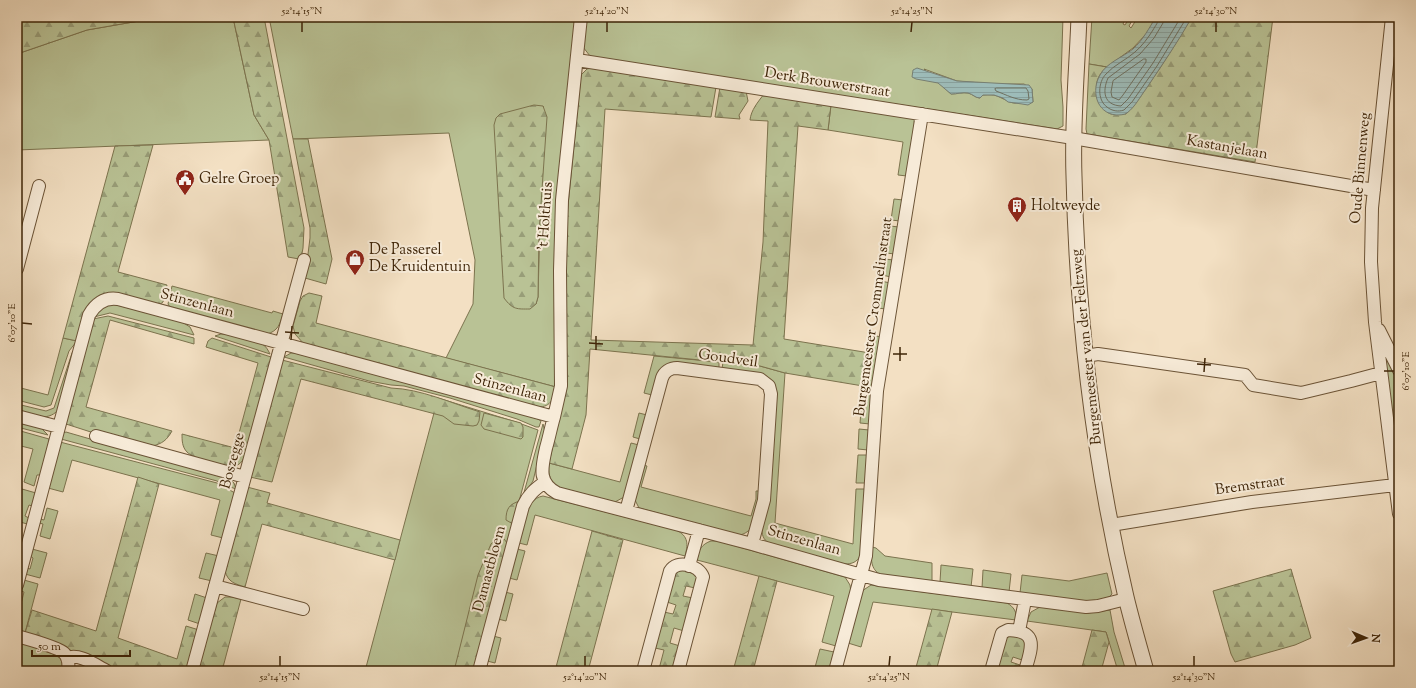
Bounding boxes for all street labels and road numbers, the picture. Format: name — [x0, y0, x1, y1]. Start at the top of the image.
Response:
street label: Derk Brouwerstraat — [763, 63, 891, 103]
street label: Oude Binnenweg — [1346, 111, 1376, 225]
street label: Kastanjelaan — [1185, 131, 1269, 166]
street label: 't Holthuis — [533, 181, 559, 251]
street label: Burgemeester Crommelinstraat — [850, 216, 898, 418]
street label: Burgemeester van der Feltzweg — [1066, 248, 1108, 446]
street label: Stinzenlaan — [158, 284, 236, 324]
street label: Goudveil — [697, 344, 759, 374]
street label: Stinzenlaan — [471, 369, 549, 409]
street label: Boszegge — [215, 430, 251, 492]
street label: Bremstraat — [1214, 471, 1286, 501]
street label: Stinzenlaan — [765, 520, 843, 562]
street label: Damastbloem — [468, 523, 512, 615]

